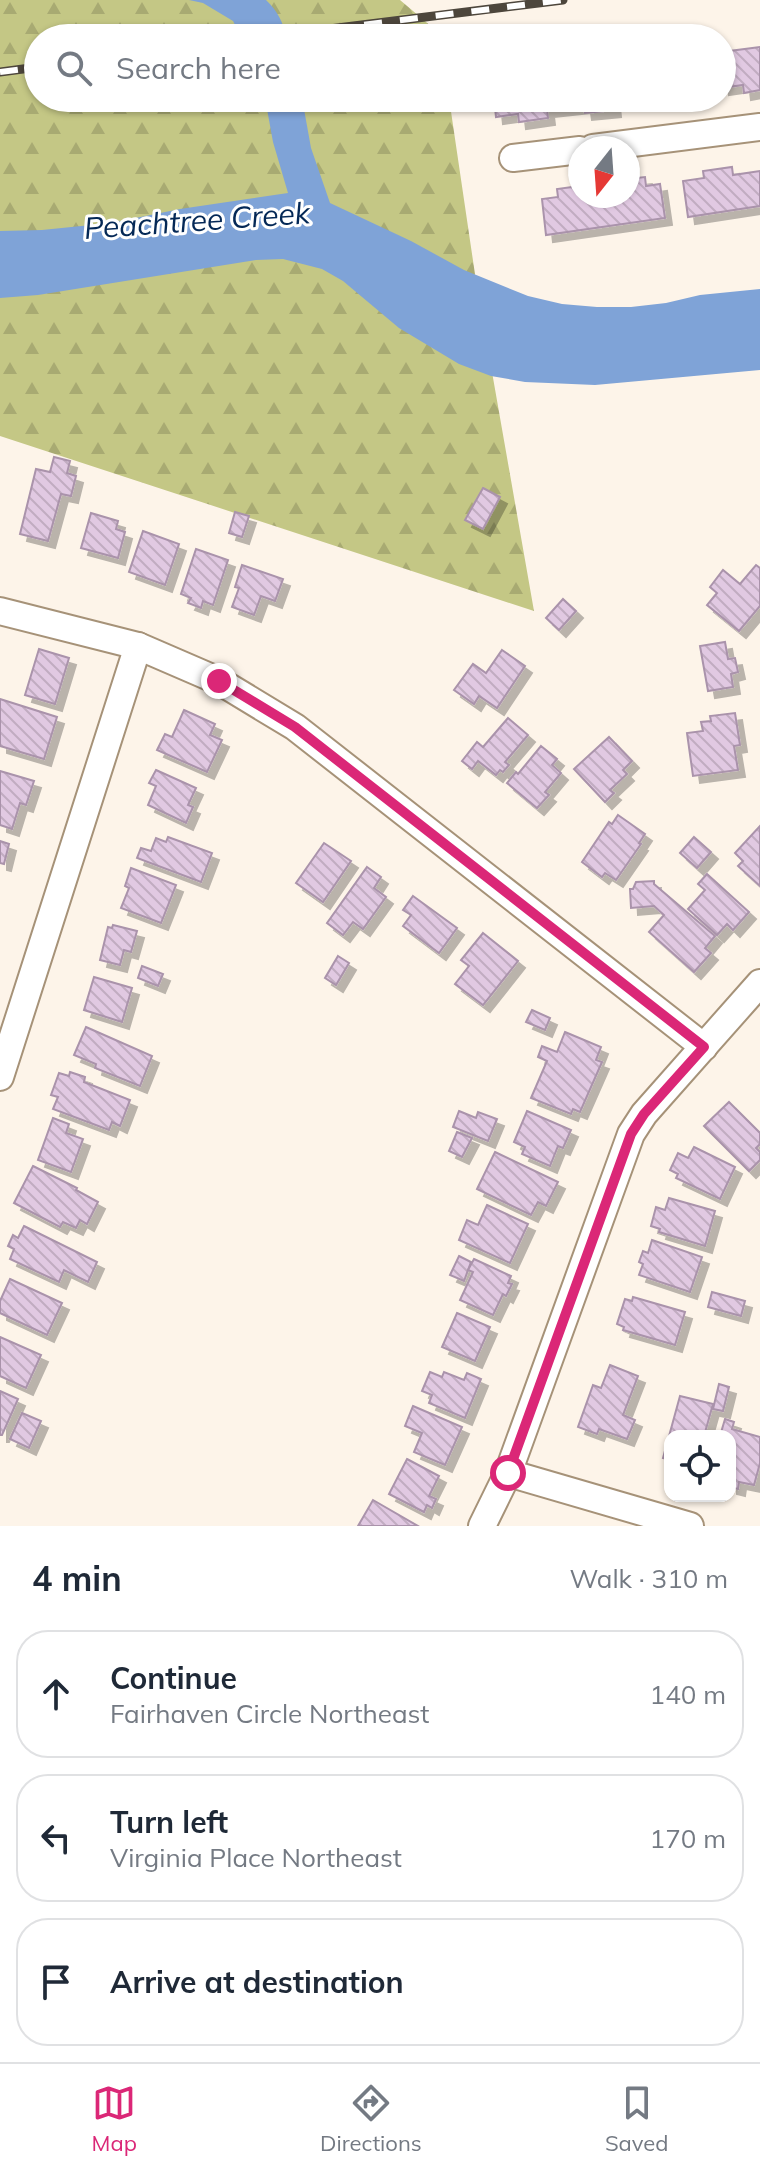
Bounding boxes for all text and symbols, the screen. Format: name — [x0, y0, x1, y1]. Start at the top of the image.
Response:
search box — [24, 24, 736, 112]
icon: search — [52, 46, 96, 90]
text: Search here — [116, 49, 281, 87]
north arrow — [568, 136, 640, 208]
water label: Peachtree Creek — [83, 193, 313, 247]
route end — [201, 663, 237, 699]
map controls — [664, 1430, 736, 1502]
button: locate — [664, 1430, 736, 1502]
route start — [490, 1455, 526, 1491]
text: 4 min — [32, 1557, 122, 1600]
text: Walk · 310 m — [569, 1562, 728, 1595]
text: Continue — [110, 1659, 237, 1697]
icon: ahead — [34, 1672, 78, 1716]
text: 140 m — [650, 1678, 726, 1711]
text: Fairhaven Circle Northeast — [110, 1697, 429, 1730]
text: Turn left — [110, 1803, 228, 1841]
icon: left — [34, 1816, 78, 1860]
text: 170 m — [650, 1822, 726, 1855]
text: Virginia Place Northeast — [110, 1841, 402, 1874]
icon: arrive — [34, 1960, 78, 2004]
text: Arrive at destination — [110, 1963, 404, 2001]
tab: Map — [92, 2081, 137, 2157]
tab: Directions — [320, 2081, 422, 2157]
tab: Saved — [605, 2081, 668, 2157]

